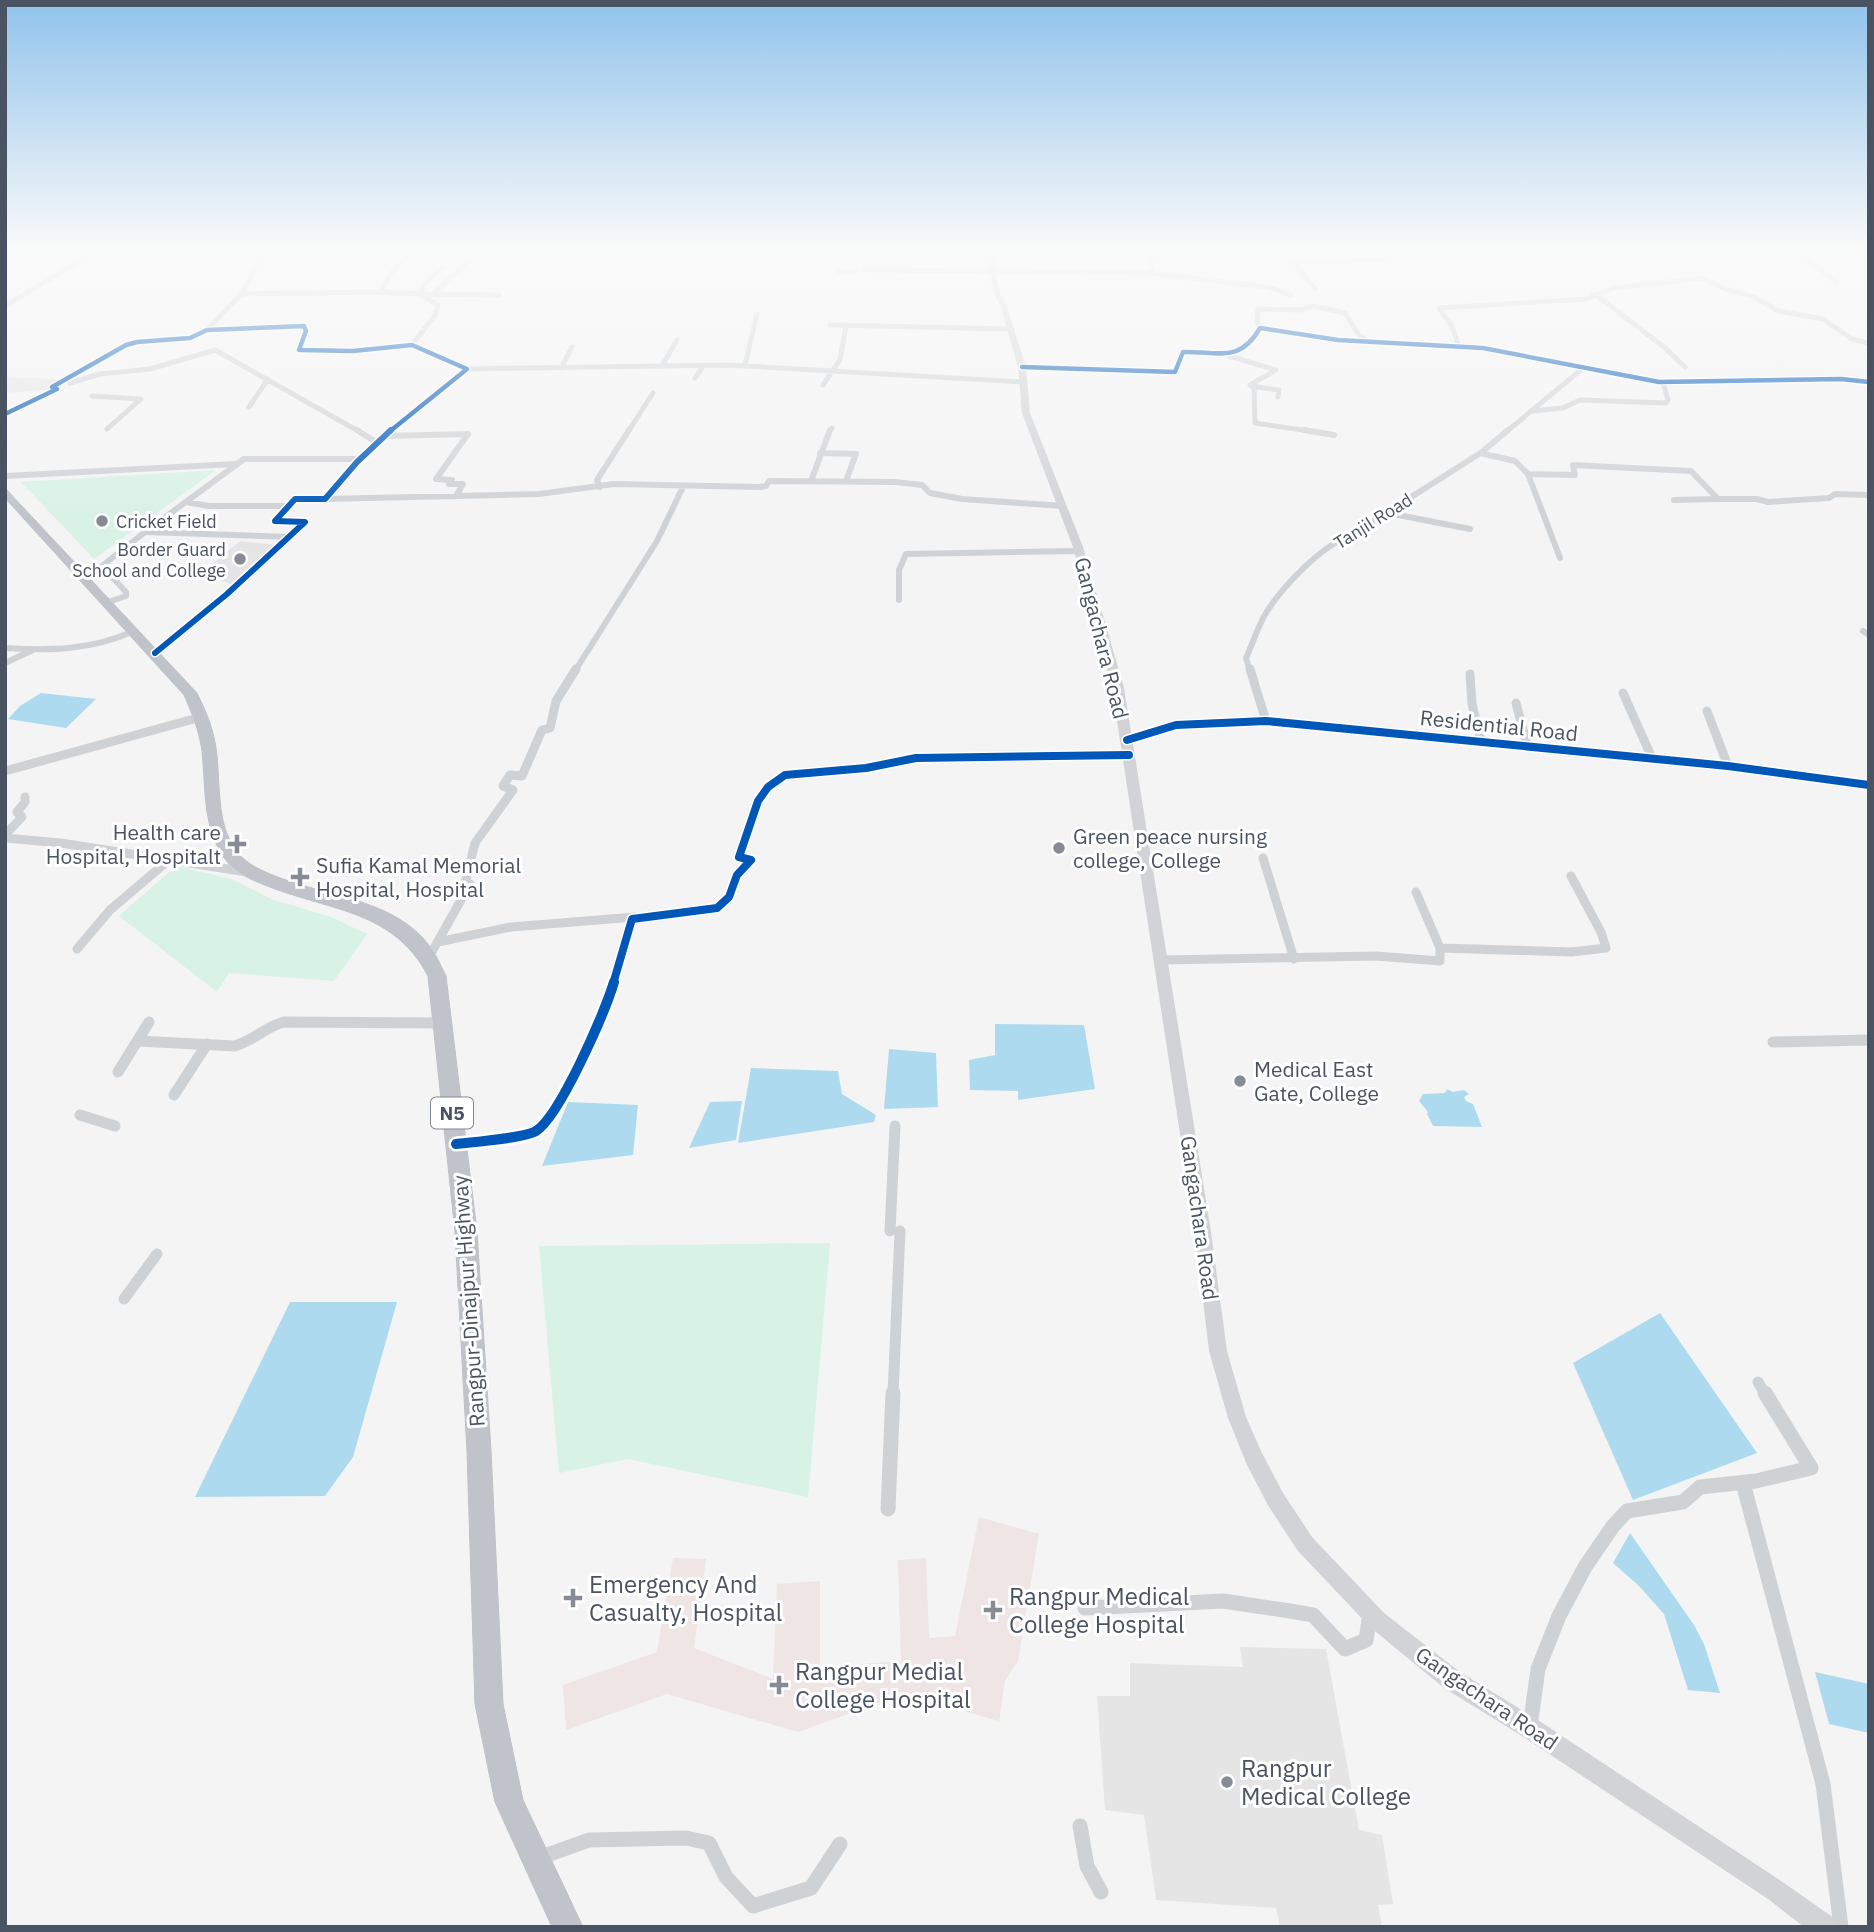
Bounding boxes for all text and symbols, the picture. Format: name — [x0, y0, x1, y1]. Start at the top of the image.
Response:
street label: Tanjil Road — [1329, 488, 1417, 554]
place label: Cricket Field — [116, 510, 217, 533]
marker: Cricket Field — [94, 513, 110, 529]
place label: Border Guard School and College — [72, 538, 226, 582]
marker: Border Guard School and College — [232, 551, 248, 567]
street label: Gangachara Road — [1068, 554, 1136, 722]
street label: Residential Road — [1419, 703, 1579, 747]
place label: Health care Hospital, Hospitalt — [46, 818, 221, 870]
place label: Green peace nursing college, College — [1073, 822, 1267, 874]
marker: Health care Hospital, Hospitalt — [227, 834, 247, 854]
marker: Green peace nursing college, College — [1051, 840, 1067, 856]
place label: Sufia Kamal Memorial Hospital, Hospital — [316, 851, 521, 903]
marker: Sufia Kamal Memorial Hospital, Hospital — [290, 867, 310, 887]
place label: Medical East Gate, College — [1254, 1055, 1379, 1107]
marker: Medical East Gate, College — [1232, 1073, 1248, 1089]
road number: N5 — [431, 1098, 473, 1128]
street label: Gangachara Road — [1175, 1134, 1225, 1302]
street label: Rangpur-Dinajpur Highway — [445, 1174, 491, 1428]
place label: Emergency And Casualty, Hospital — [589, 1568, 782, 1628]
place label: Rangpur Medical College Hospital — [1009, 1580, 1189, 1640]
marker: Emergency And Casualty, Hospital — [563, 1588, 583, 1608]
marker: Rangpur Medical College Hospital — [983, 1600, 1003, 1620]
street label: Gangachara Road — [1410, 1640, 1564, 1756]
place label: Rangpur Medial College Hospital — [795, 1655, 971, 1715]
marker: Rangpur Medial College Hospital — [769, 1675, 789, 1695]
place label: Rangpur Medical College — [1241, 1752, 1411, 1812]
marker: Rangpur Medical College — [1219, 1774, 1235, 1790]

